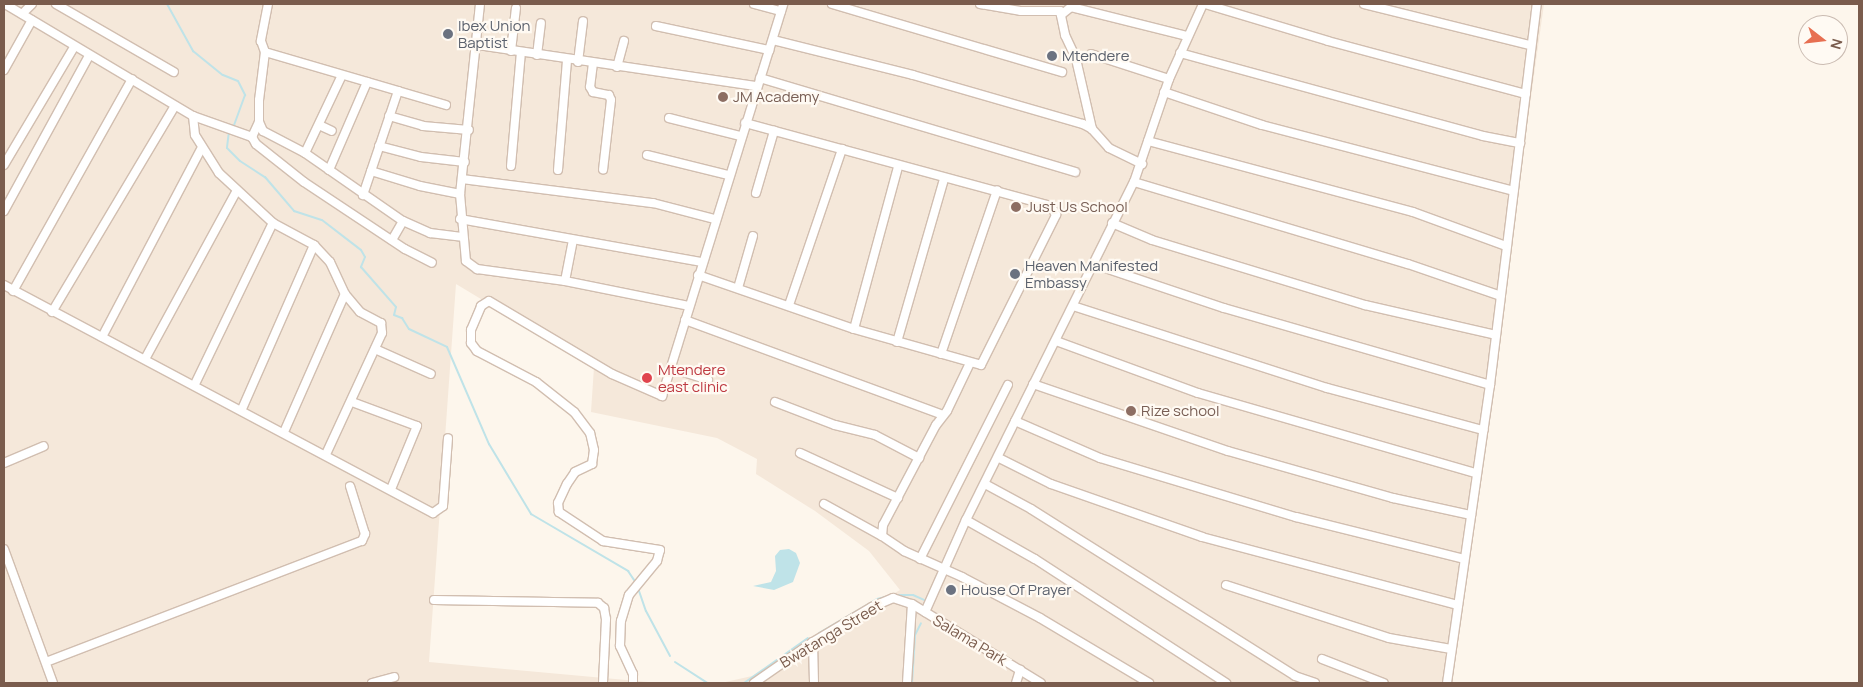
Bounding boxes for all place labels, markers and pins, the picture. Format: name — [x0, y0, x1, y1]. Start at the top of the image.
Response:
place label: Ibex Union Baptist — [458, 16, 530, 51]
marker: Ibex Union Baptist — [442, 28, 454, 40]
place label: Mtendere — [1062, 47, 1129, 65]
marker: Mtendere — [1046, 50, 1058, 62]
place label: JM Academy — [733, 88, 819, 106]
marker: JM Academy — [717, 91, 729, 103]
place label: Just Us School — [1026, 198, 1128, 216]
marker: Just Us School — [1010, 201, 1022, 213]
place label: Heaven Manifested Embassy — [1025, 256, 1158, 291]
marker: Heaven Manifested Embassy — [1009, 268, 1021, 280]
place label: Mtendere east clinic — [658, 360, 728, 395]
marker: Mtendere east clinic — [640, 371, 654, 385]
place label: Rize school — [1141, 402, 1219, 420]
marker: Rize school — [1125, 405, 1137, 417]
place label: House Of Prayer — [961, 581, 1072, 599]
marker: House Of Prayer — [945, 584, 957, 596]

